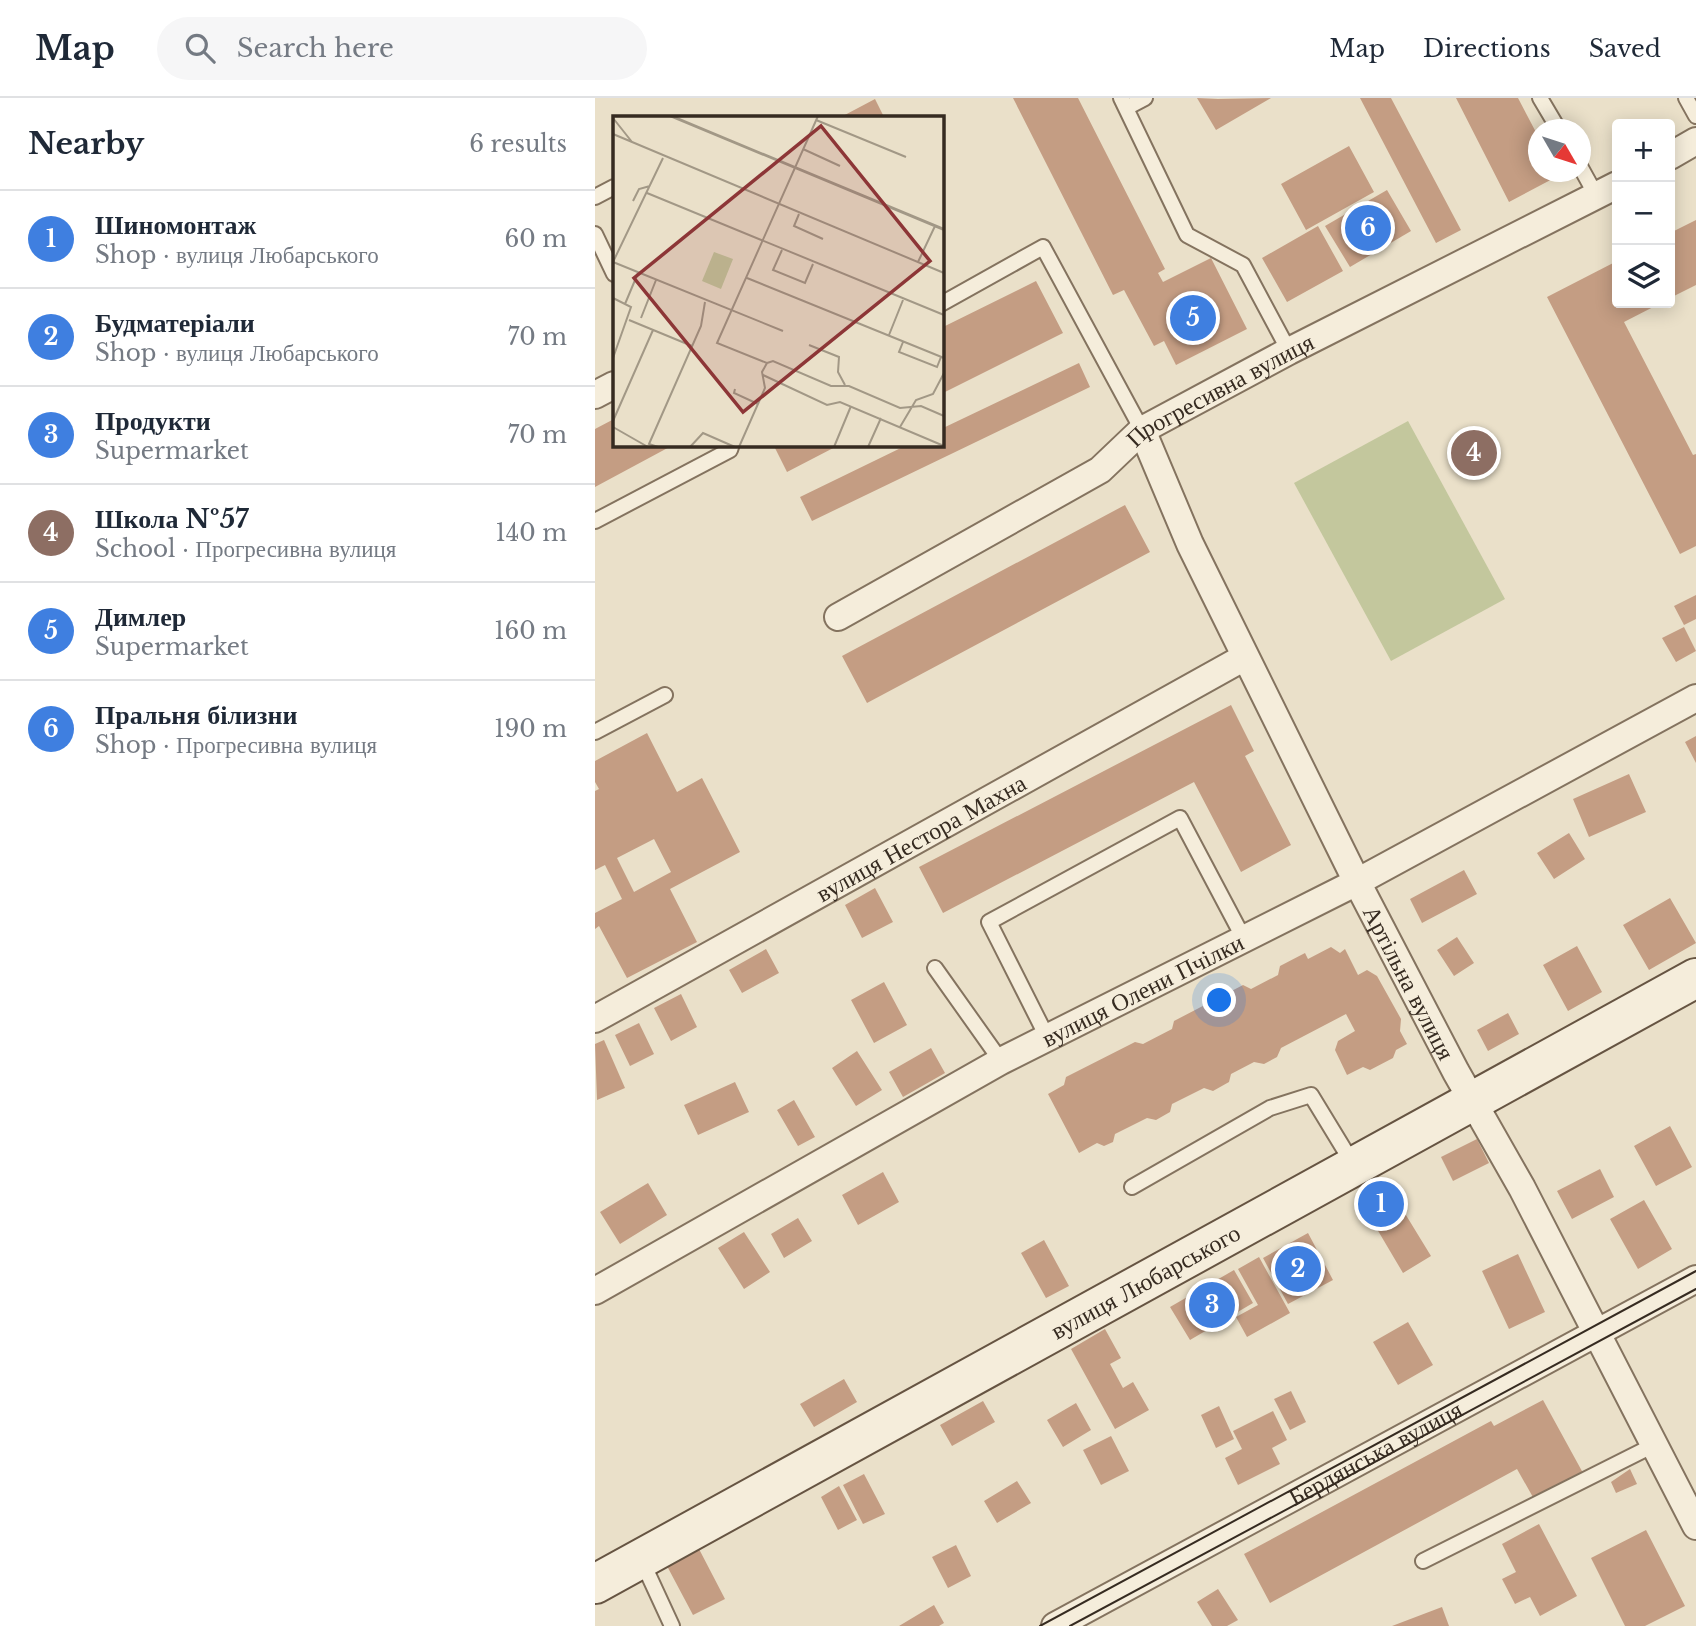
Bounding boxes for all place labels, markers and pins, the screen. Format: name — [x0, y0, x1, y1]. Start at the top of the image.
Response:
pin: 6 — [1345, 202, 1391, 254]
pin: 5 — [1170, 292, 1216, 344]
pin: 4 — [1451, 427, 1497, 479]
pin: 1 — [1358, 1178, 1404, 1230]
pin: 2 — [1275, 1243, 1321, 1295]
pin: 3 — [1189, 1279, 1235, 1331]

